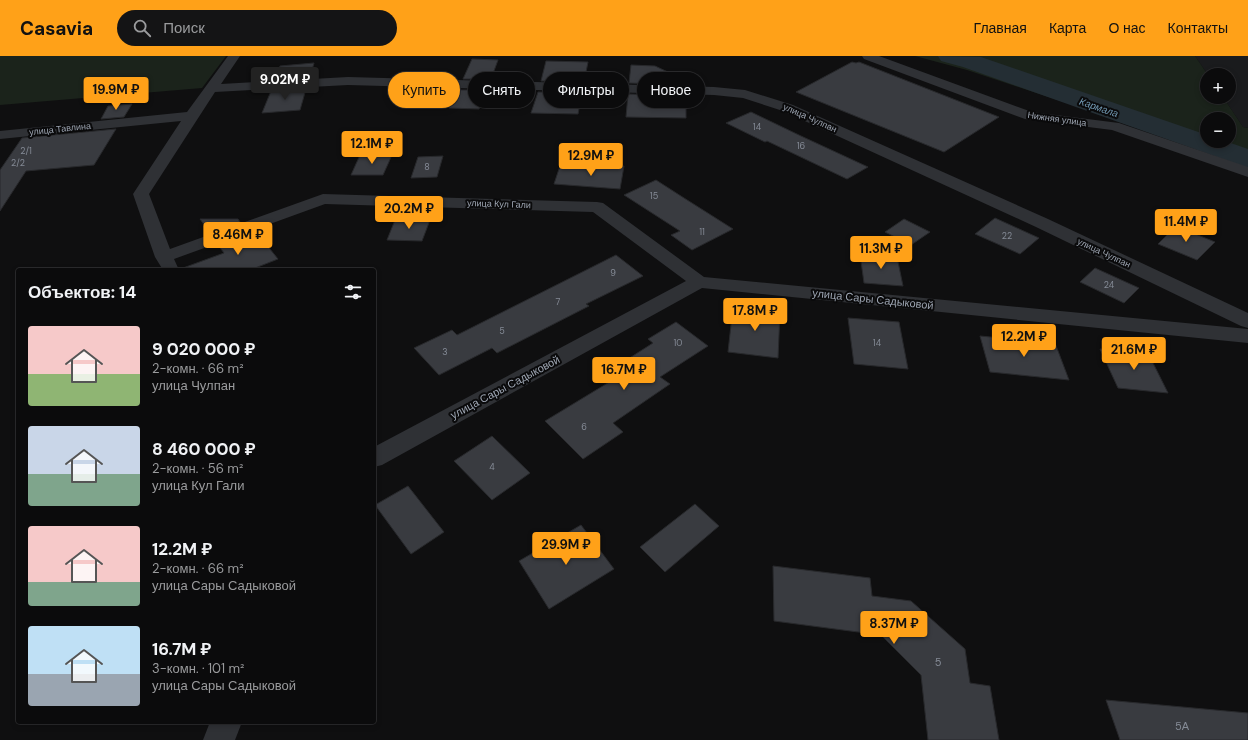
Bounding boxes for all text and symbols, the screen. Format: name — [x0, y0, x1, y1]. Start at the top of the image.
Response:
search box — [117, 10, 397, 46]
text: Casavia — [20, 16, 93, 41]
icon: search — [131, 17, 153, 39]
text: Поиск — [163, 18, 205, 38]
text: Главная — [974, 19, 1027, 37]
text: Карта — [1049, 19, 1086, 37]
text: О нас — [1108, 19, 1146, 37]
text: Контакты — [1168, 19, 1228, 37]
pin: 9.02M ₽ — [248, 67, 322, 101]
map controls — [1200, 68, 1236, 148]
button: + — [1200, 68, 1236, 104]
text: 9.02M ₽ — [260, 71, 310, 88]
chip: Купить — [388, 72, 460, 108]
chip: Снять — [468, 72, 535, 108]
chip: Фильтры — [543, 72, 629, 108]
chip: Новое — [637, 72, 705, 108]
pin: 19.9M ₽ — [79, 77, 153, 111]
text: 19.9M ₽ — [93, 81, 139, 98]
water label: Кармала — [1078, 95, 1120, 120]
street label: улица Чулпан — [781, 101, 839, 135]
street label: Нижняя улица — [1027, 109, 1087, 129]
button: − — [1200, 112, 1236, 148]
street label: улица Тавлина — [29, 120, 91, 138]
house number: 14 — [753, 121, 762, 133]
pin: 12.1M ₽ — [335, 131, 409, 165]
text: 12.1M ₽ — [351, 135, 393, 152]
house number: 16 — [797, 140, 806, 152]
pin: 12.9M ₽ — [554, 143, 628, 177]
house number: 2/1 — [20, 145, 32, 157]
text: 12.9M ₽ — [568, 147, 614, 164]
house number: 2/2 — [11, 157, 25, 169]
house number: 8 — [424, 161, 430, 173]
house number: 15 — [650, 190, 658, 202]
pin: 20.2M ₽ — [372, 196, 446, 230]
street label: улица Кул Гали — [467, 197, 531, 211]
text: 20.2M ₽ — [384, 200, 434, 217]
pin: 11.4M ₽ — [1149, 209, 1223, 243]
text: 11.4M ₽ — [1164, 213, 1208, 230]
pin: 8.46M ₽ — [201, 222, 275, 256]
text: 8.46M ₽ — [212, 226, 264, 243]
house number: 11 — [699, 226, 705, 238]
house number: 22 — [1002, 230, 1012, 242]
street label: улица Чулпан — [1075, 235, 1133, 271]
pin: 11.3M ₽ — [844, 236, 918, 270]
text: 11.3M ₽ — [859, 240, 903, 257]
house number: 9 — [610, 267, 616, 279]
house number: 24 — [1104, 279, 1115, 291]
text: Объектов: 14 — [28, 281, 136, 303]
icon: filters — [342, 281, 364, 303]
street label: улица Сары Садыковой — [812, 286, 934, 312]
house number: 7 — [556, 296, 561, 308]
pin: 17.8M ₽ — [718, 298, 792, 332]
text: 17.8M ₽ — [732, 302, 778, 319]
pin: 12.2M ₽ — [987, 324, 1061, 358]
house number: 5 — [499, 325, 505, 337]
text: 12.2M ₽ — [1001, 328, 1047, 345]
house number: 10 — [674, 337, 682, 349]
house number: 14 — [873, 337, 882, 349]
pin: 21.6M ₽ — [1097, 337, 1171, 371]
text: 9 020 000 ₽ — [152, 338, 255, 360]
text: 21.6M ₽ — [1111, 341, 1157, 358]
icon: home — [60, 342, 108, 390]
house number: 3 — [442, 346, 448, 358]
street label: улица Сары Садыковой — [448, 352, 562, 422]
pin: 16.7M ₽ — [587, 357, 661, 391]
text: 2-комн. · 66 m² — [152, 360, 243, 377]
text: 16.7M ₽ — [601, 361, 647, 378]
text: улица Чулпан — [152, 377, 235, 394]
house number: 6 — [581, 421, 587, 433]
text: 8 460 000 ₽ — [152, 438, 256, 460]
icon: home — [60, 442, 108, 490]
text: 2-комн. · 56 m² — [152, 460, 243, 477]
house number: 4 — [489, 461, 495, 473]
text: улица Кул Гали — [152, 477, 244, 494]
pin: 29.9M ₽ — [529, 532, 603, 566]
text: 29.9M ₽ — [541, 536, 591, 553]
text: 12.2M ₽ — [152, 538, 212, 560]
icon: home — [60, 542, 108, 590]
text: 2-комн. · 66 m² — [152, 560, 243, 577]
text: улица Сары Садыковой — [152, 577, 296, 594]
pin: 8.37M ₽ — [857, 611, 931, 645]
text: 8.37M ₽ — [869, 615, 919, 632]
text: 16.7M ₽ — [152, 638, 211, 660]
icon: home — [60, 642, 108, 690]
house number: 5 — [935, 655, 942, 669]
text: 3-комн. · 101 m² — [152, 660, 244, 677]
text: улица Сары Садыковой — [152, 677, 296, 694]
house number: 5А — [1175, 719, 1190, 733]

